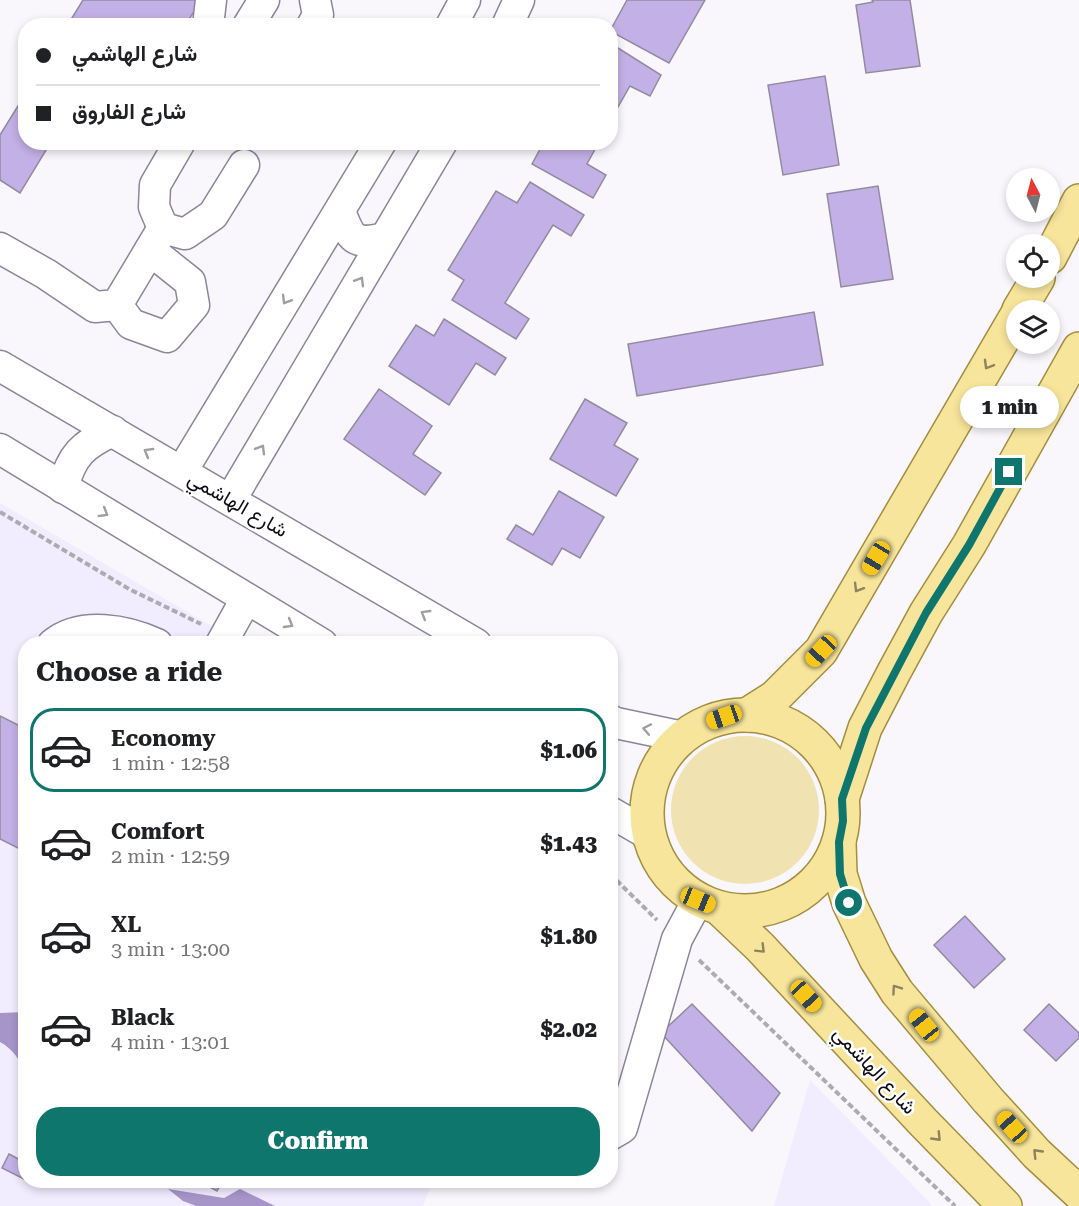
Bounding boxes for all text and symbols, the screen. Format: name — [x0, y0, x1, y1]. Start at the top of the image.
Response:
text: شارع الهاشمي — [72, 41, 197, 66]
text: شارع الفاروق — [72, 99, 186, 124]
north arrow — [1006, 168, 1060, 222]
map controls — [1006, 168, 1060, 354]
button: locate — [1006, 234, 1060, 288]
one-way arrow — [353, 277, 364, 287]
one-way arrow — [281, 294, 293, 304]
button: layers — [1006, 300, 1060, 354]
one-way arrow — [984, 359, 995, 369]
callout: 1 min — [960, 385, 1058, 427]
text: 1 min — [981, 395, 1038, 419]
one-way arrow — [253, 445, 265, 455]
one-way arrow — [144, 447, 154, 459]
route end — [995, 458, 1022, 485]
street label: شارع الهاشمي — [181, 466, 292, 547]
one-way arrow — [98, 505, 108, 517]
car — [859, 538, 893, 578]
one-way arrow — [854, 582, 866, 592]
one-way arrow — [421, 609, 431, 621]
one-way arrow — [283, 617, 293, 628]
car — [802, 632, 840, 670]
text: Choose a ride — [36, 656, 222, 688]
car — [704, 703, 744, 731]
icon: car — [39, 723, 93, 777]
one-way arrow — [642, 723, 652, 736]
text: Economy — [111, 726, 215, 751]
text: $1.06 — [540, 738, 597, 763]
text: 1 min · 12:58 — [111, 751, 230, 775]
icon: car — [39, 816, 93, 870]
text: Comfort — [111, 819, 204, 844]
text: $1.43 — [540, 831, 597, 856]
text: 2 min · 12:59 — [111, 844, 230, 868]
car — [678, 885, 718, 915]
route start — [835, 889, 862, 916]
icon: car — [39, 909, 93, 963]
text: XL — [111, 912, 141, 937]
text: $1.80 — [540, 924, 597, 949]
text: 3 min · 13:00 — [111, 937, 230, 961]
one-way arrow — [753, 941, 764, 952]
car — [787, 977, 825, 1015]
one-way arrow — [892, 985, 903, 996]
icon: car — [39, 1002, 93, 1056]
text: Black — [111, 1005, 175, 1030]
car — [906, 1005, 942, 1045]
text: $2.02 — [540, 1017, 597, 1042]
street label: شارع الهاشمي — [825, 1021, 922, 1122]
text: 4 min · 13:01 — [111, 1030, 230, 1054]
button: Confirm — [36, 1107, 600, 1176]
car — [993, 1108, 1031, 1146]
one-way arrow — [930, 1129, 941, 1140]
one-way arrow — [1033, 1149, 1044, 1160]

